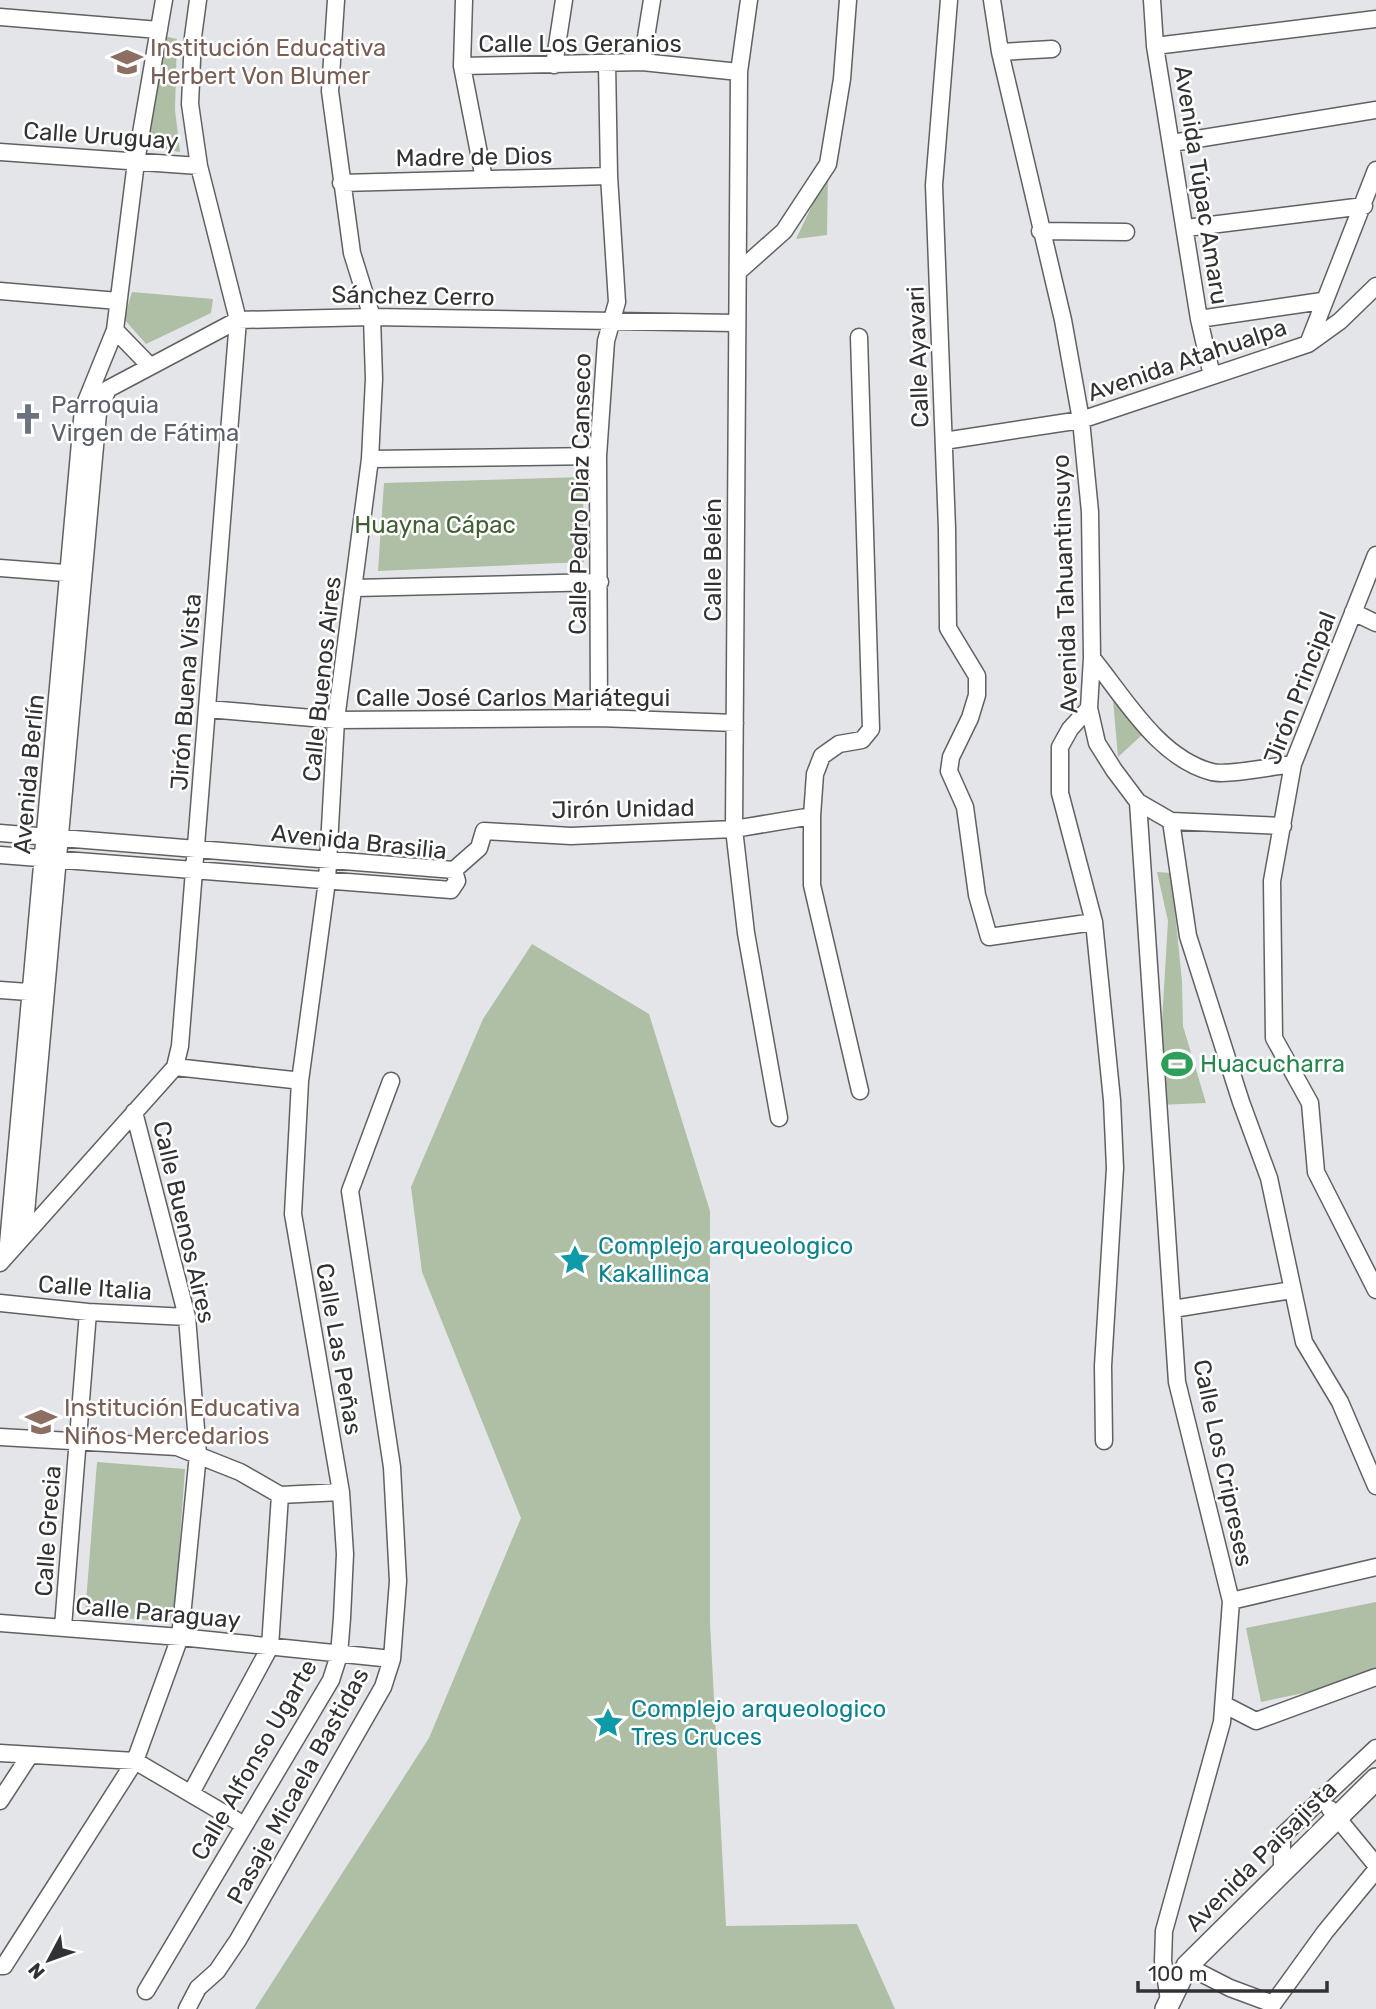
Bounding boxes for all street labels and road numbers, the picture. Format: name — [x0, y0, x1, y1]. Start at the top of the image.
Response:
street label: Calle Los Geranios — [478, 30, 682, 58]
street label: Avenida Túpac Amaru — [1168, 64, 1234, 306]
street label: Calle Uruguay — [22, 117, 180, 155]
street label: Madre de Dios — [395, 142, 553, 172]
street label: Sánchez Cerro — [331, 281, 495, 311]
street label: Calle Ayavari — [902, 286, 934, 428]
street label: Avenida Atahualpa — [1084, 313, 1290, 407]
street label: Calle Pedro Diaz Canseco — [564, 353, 596, 635]
street label: Avenida Tahuantinsuyo — [1046, 454, 1084, 714]
street label: Calle Belén — [699, 498, 727, 622]
street label: Calle Buenos Aires — [297, 575, 347, 783]
street label: Jirón Buena Vista — [165, 593, 207, 791]
street label: Jirón Principal — [1258, 608, 1342, 768]
street label: Calle José Carlos Mariátegui — [356, 684, 670, 712]
street label: Avenida Berlín — [8, 693, 50, 855]
street label: Jirón Unidad — [551, 794, 695, 824]
street label: Avenida Brasilia — [270, 819, 448, 865]
street label: Calle Buenos Aires — [147, 1118, 221, 1326]
street label: Calle Las Peñas — [310, 1261, 368, 1437]
street label: Calle Italia — [37, 1270, 153, 1306]
street label: Calle Los Cripreses — [1187, 1357, 1259, 1569]
street label: Calle Grecia — [29, 1465, 67, 1597]
street label: Calle Paraguay — [74, 1592, 242, 1634]
street label: Calle Alfonso Ugarte — [185, 1655, 323, 1865]
street label: Pasaje Micaela Bastidas — [221, 1663, 375, 1909]
street label: Avenida Paisajista — [1180, 1775, 1342, 1937]

